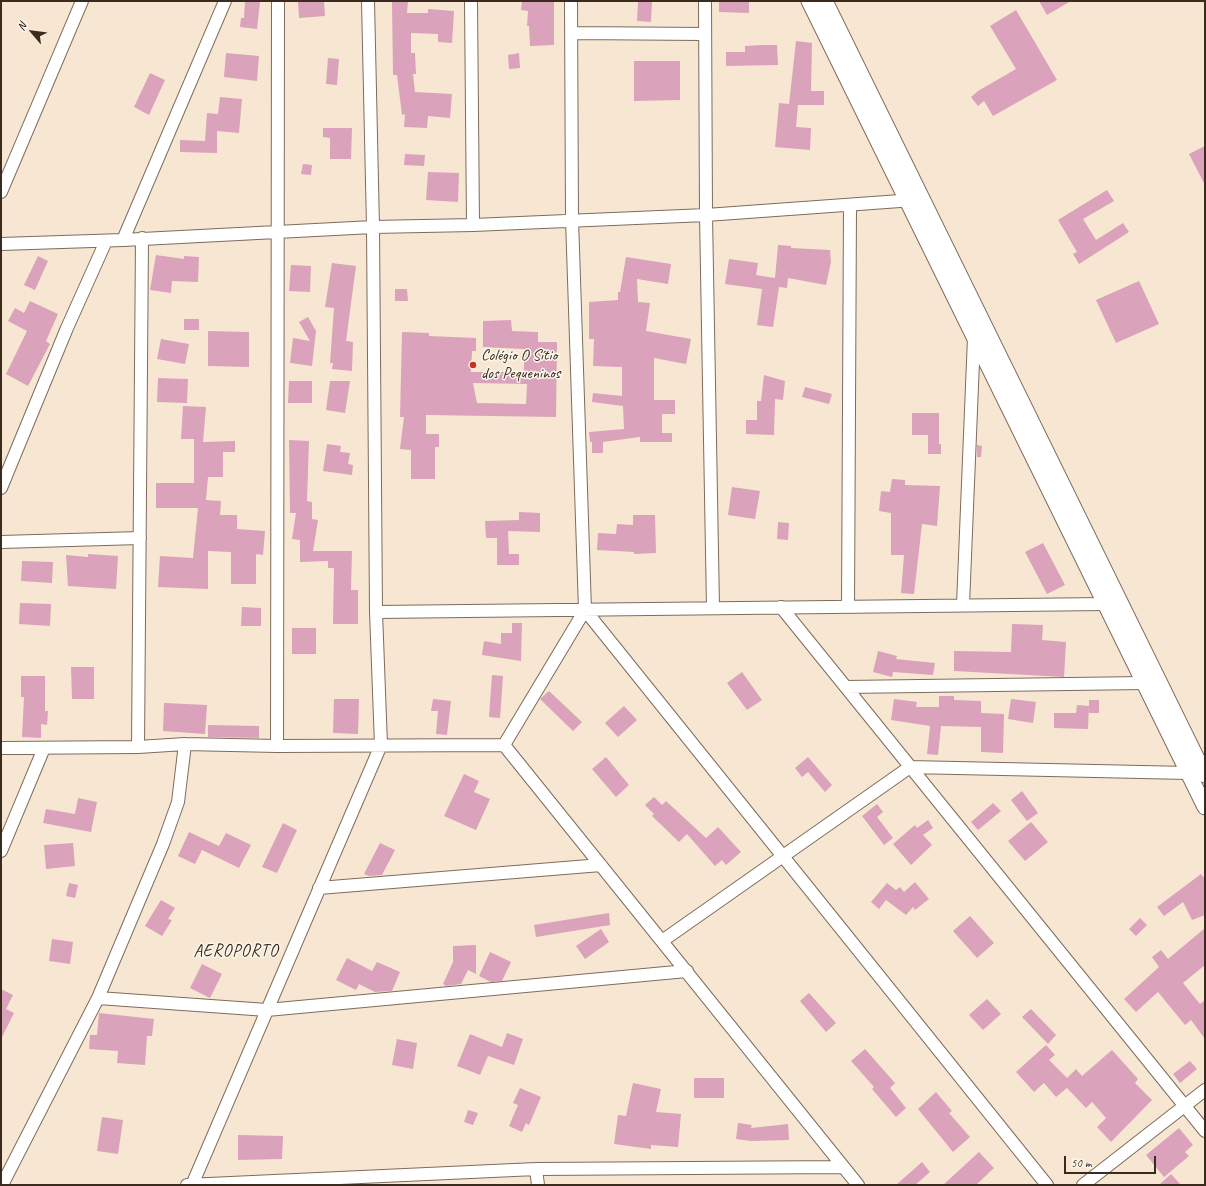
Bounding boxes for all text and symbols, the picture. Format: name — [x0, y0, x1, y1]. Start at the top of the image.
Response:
north arrow — [12, 12, 52, 52]
text: N — [14, 20, 29, 33]
place label: Colégio O Sítio dos Pequeninos — [481, 346, 560, 384]
marker: Colégio O Sítio dos Pequeninos — [468, 360, 478, 370]
district label: AEROPORTO — [194, 942, 278, 962]
scale bar — [1066, 1148, 1158, 1174]
text: 50 m — [1071, 1155, 1091, 1171]

